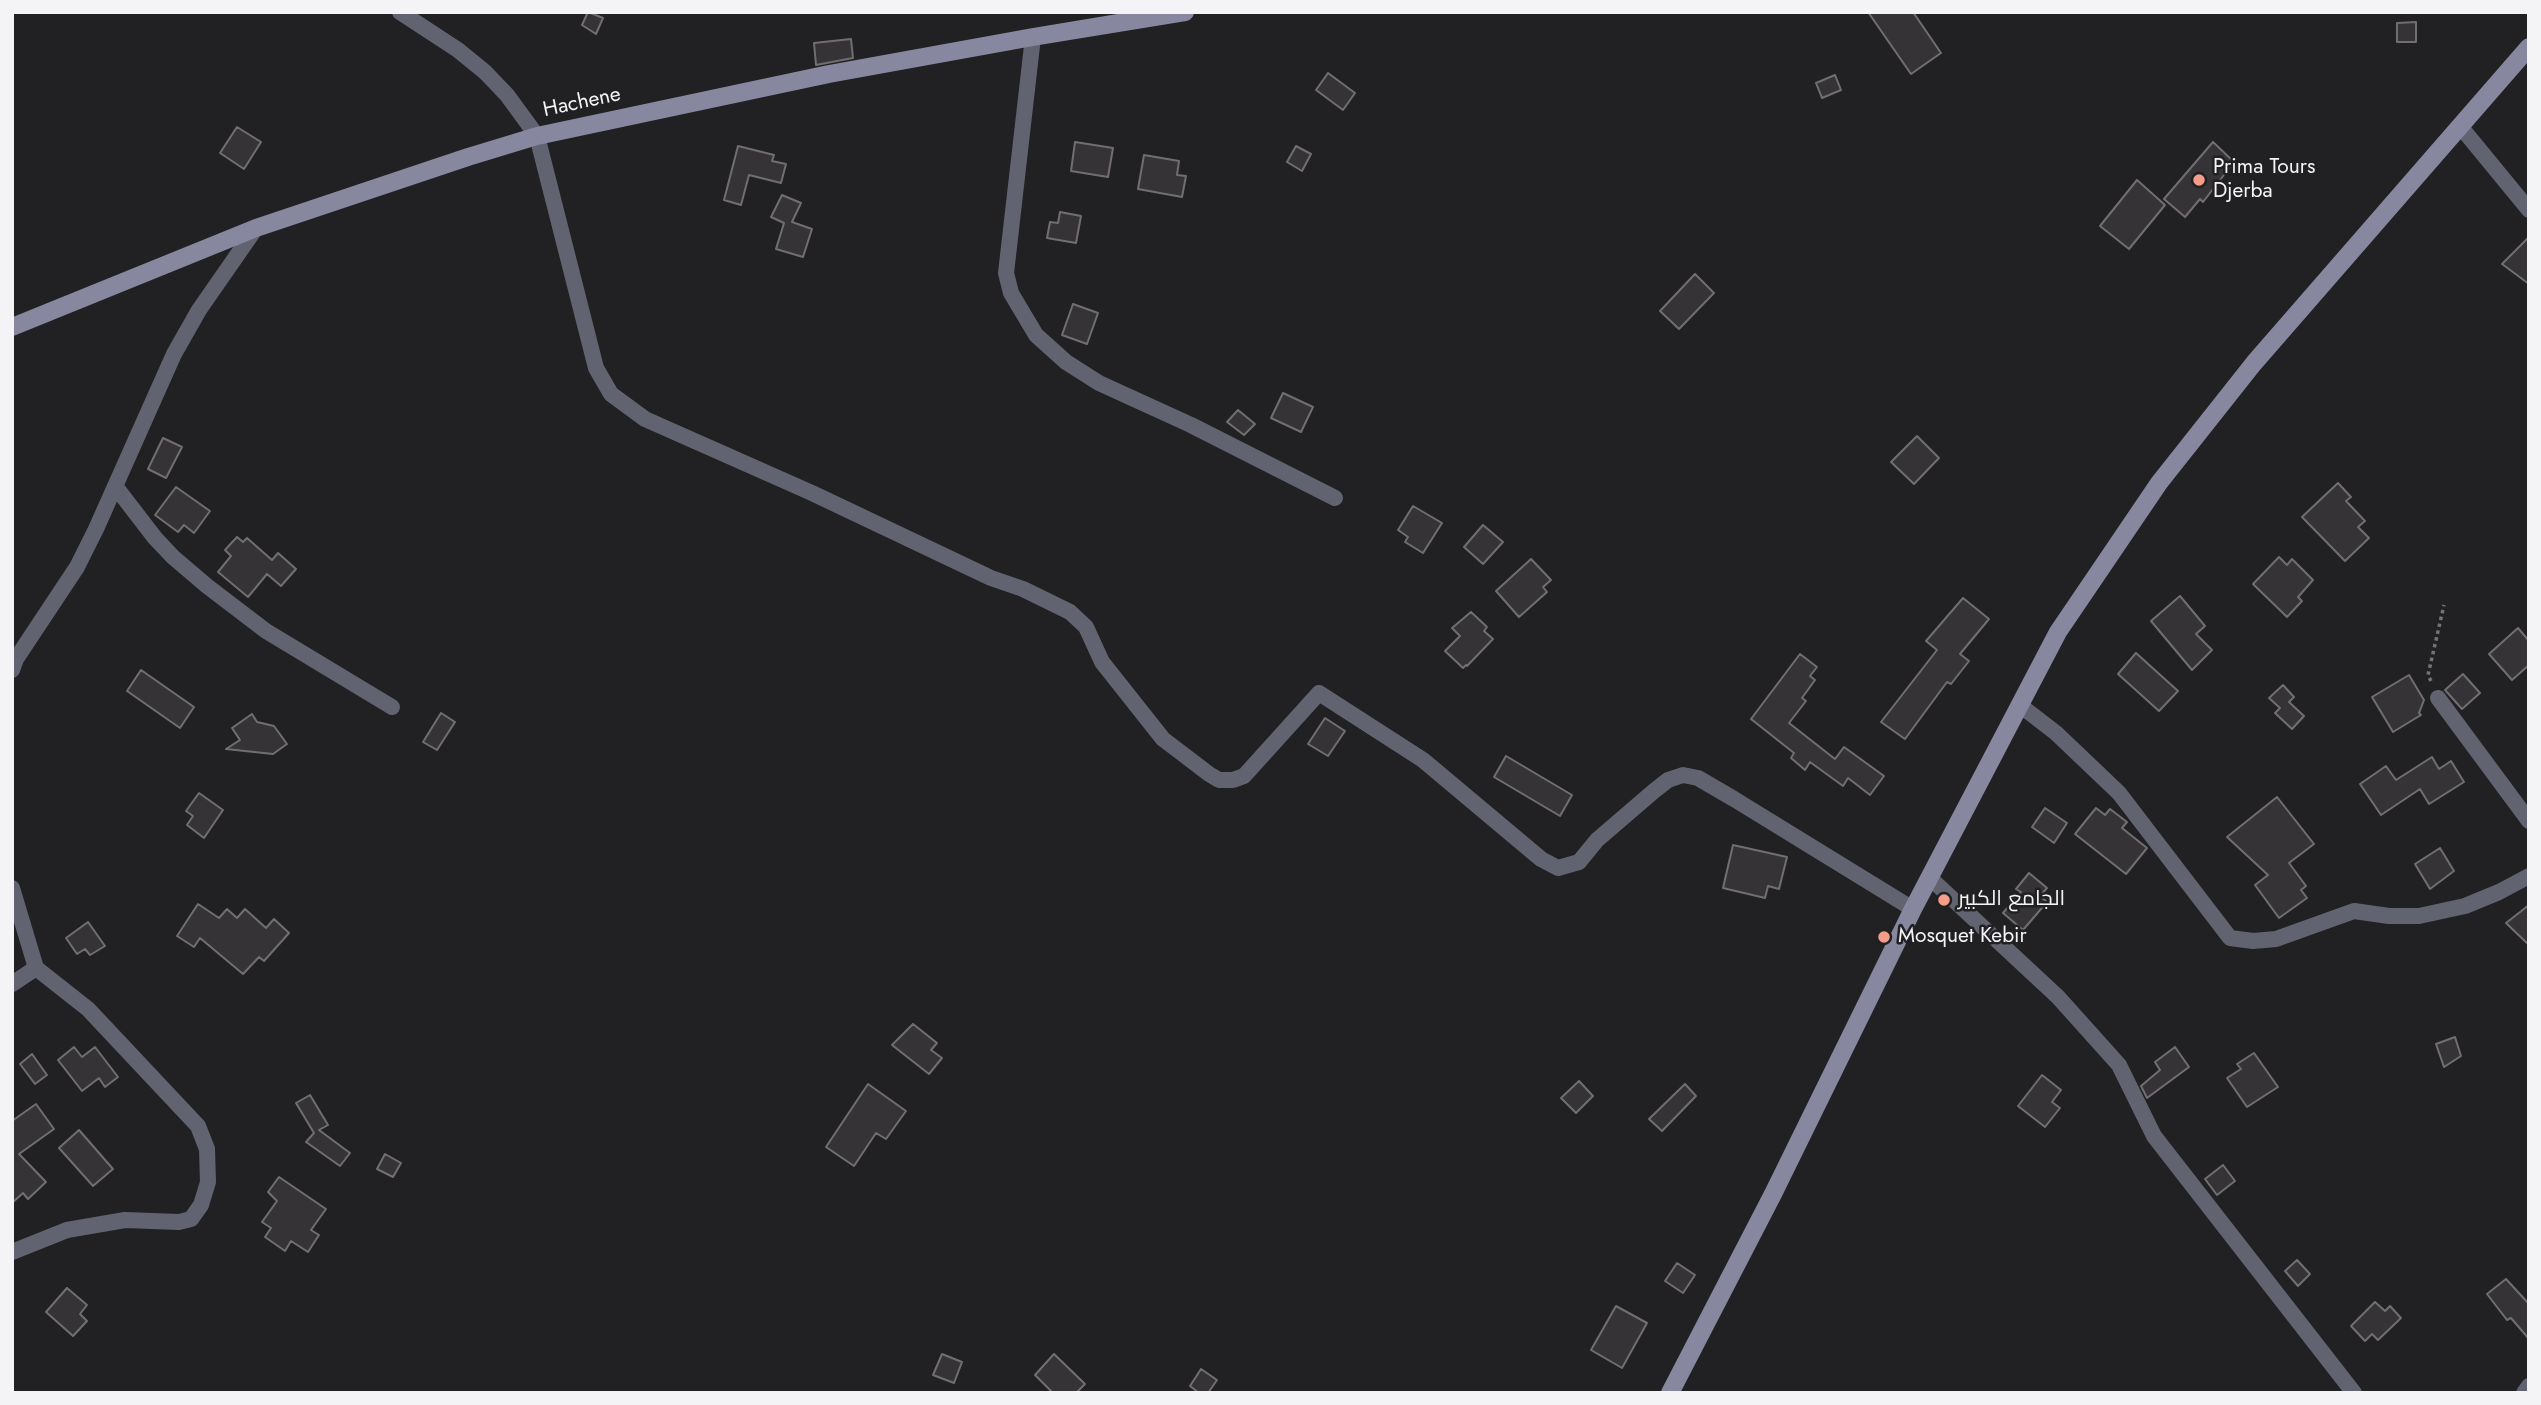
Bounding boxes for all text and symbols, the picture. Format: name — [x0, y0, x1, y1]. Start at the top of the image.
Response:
street label: Hachene — [541, 82, 623, 124]
place label: Prima Tours Djerba — [2213, 155, 2315, 205]
marker: Prima Tours Djerba — [2191, 172, 2207, 188]
place label: الجامع الكبير — [1958, 887, 2065, 913]
marker: الجامع الكبير — [1936, 892, 1952, 908]
place label: Mosquet Kebir — [1898, 924, 2027, 950]
marker: Mosquet Kebir — [1876, 929, 1892, 945]

